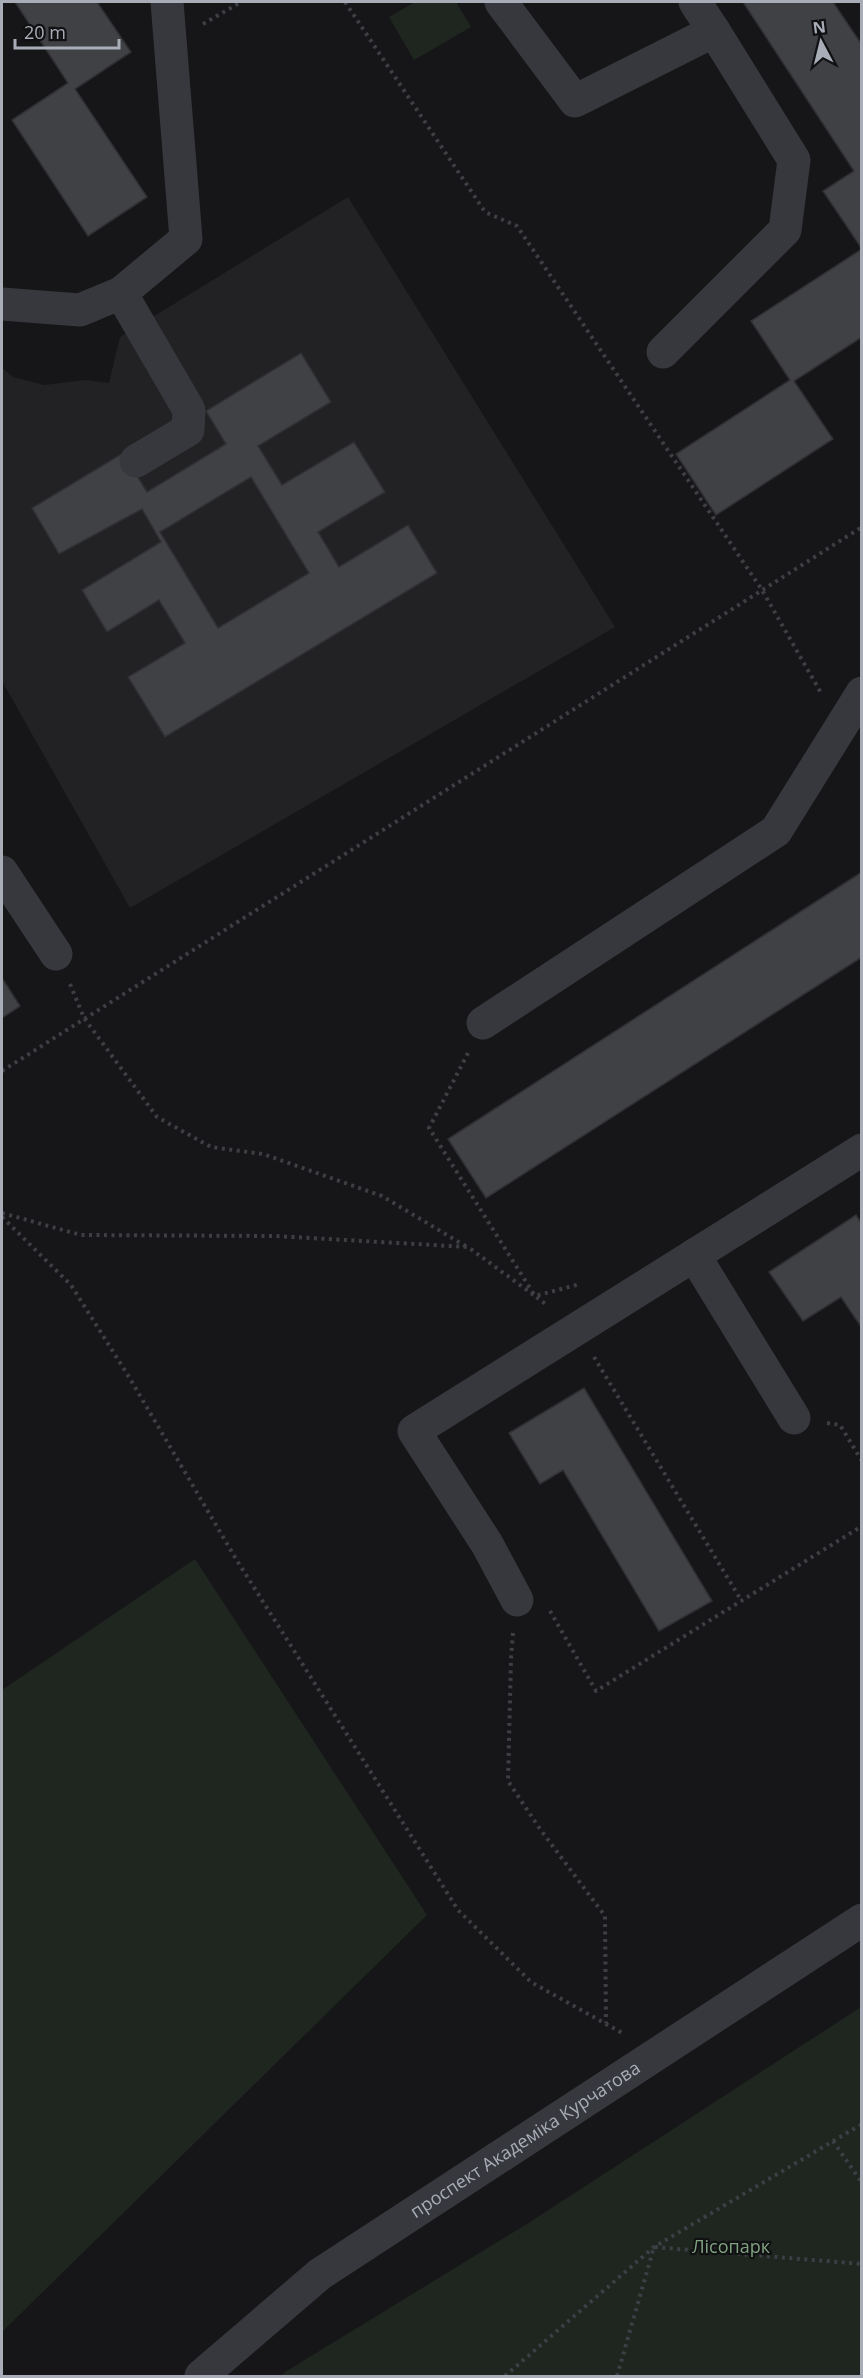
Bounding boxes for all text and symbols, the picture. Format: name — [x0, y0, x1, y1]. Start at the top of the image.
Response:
scale bar — [15, 12, 118, 50]
north arrow — [791, 12, 851, 72]
text: N — [811, 15, 827, 39]
text: 20 m — [24, 20, 66, 44]
street label: проспект Академіка Курчатова — [405, 2055, 644, 2223]
park label: Лісопарк — [692, 2234, 771, 2258]

